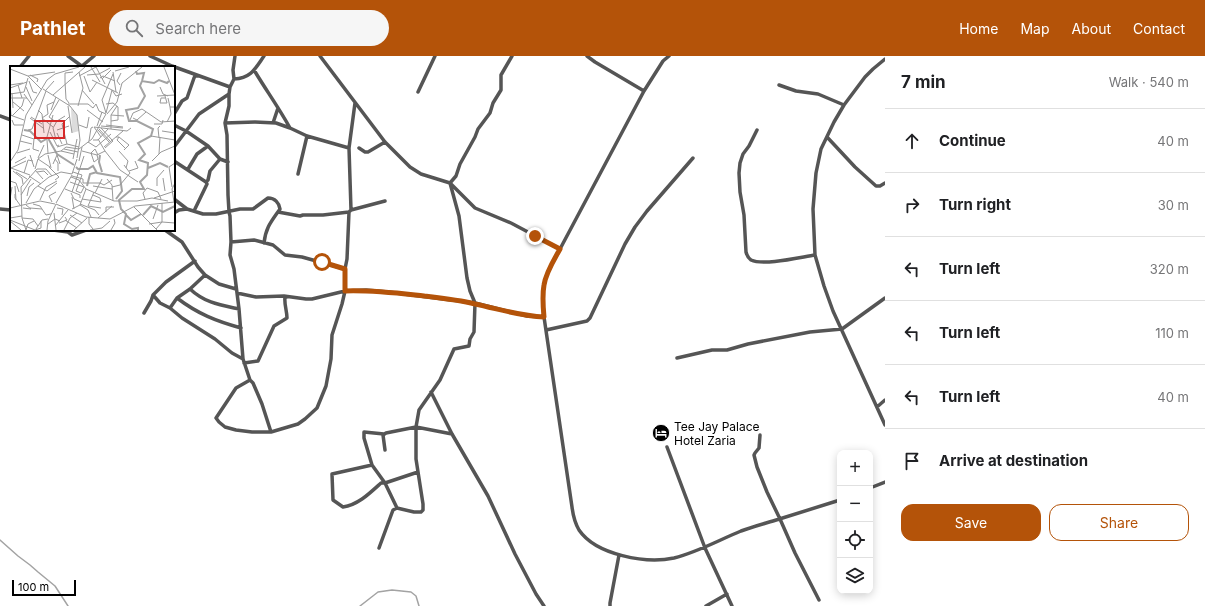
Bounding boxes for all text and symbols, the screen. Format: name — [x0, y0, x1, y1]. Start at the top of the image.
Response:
search box — [109, 10, 389, 46]
text: Pathlet — [20, 17, 85, 40]
icon: search — [123, 17, 145, 39]
text: Search here — [155, 19, 241, 38]
text: Home — [959, 20, 998, 37]
text: Map — [1020, 20, 1050, 37]
text: About — [1072, 20, 1111, 37]
text: Contact — [1133, 20, 1185, 37]
inset map — [10, 66, 175, 231]
text: 7 min — [901, 72, 946, 92]
text: Walk · 540 m — [1109, 74, 1189, 90]
icon: ahead — [901, 130, 923, 152]
text: Continue — [939, 131, 1006, 150]
text: 40 m — [1157, 133, 1189, 149]
icon: right — [901, 194, 923, 216]
text: Turn right — [939, 195, 1011, 214]
text: 30 m — [1158, 197, 1189, 213]
route end — [526, 227, 544, 245]
route start — [313, 253, 331, 271]
icon: left — [901, 258, 923, 280]
text: Turn left — [939, 259, 1000, 278]
text: 320 m — [1150, 261, 1189, 277]
icon: left — [901, 322, 923, 344]
text: Turn left — [939, 323, 1000, 342]
text: 110 m — [1155, 325, 1189, 341]
icon: left — [901, 386, 923, 408]
text: Turn left — [939, 387, 1000, 406]
text: 40 m — [1157, 389, 1189, 405]
place label: Tee Jay Palace Hotel Zaria — [674, 419, 760, 448]
hotel icon: Tee Jay Palace Hotel Zaria — [651, 423, 671, 443]
map controls — [837, 450, 873, 594]
button: + — [837, 450, 873, 486]
icon: arrive — [901, 450, 923, 472]
text: Arrive at destination — [939, 451, 1088, 470]
button: − — [837, 486, 873, 522]
button: Save — [901, 504, 1041, 541]
button: Share — [1049, 504, 1189, 541]
button: locate — [837, 522, 873, 558]
button: layers — [837, 558, 873, 594]
scale bar — [12, 578, 76, 597]
text: 100 m — [18, 580, 49, 594]

